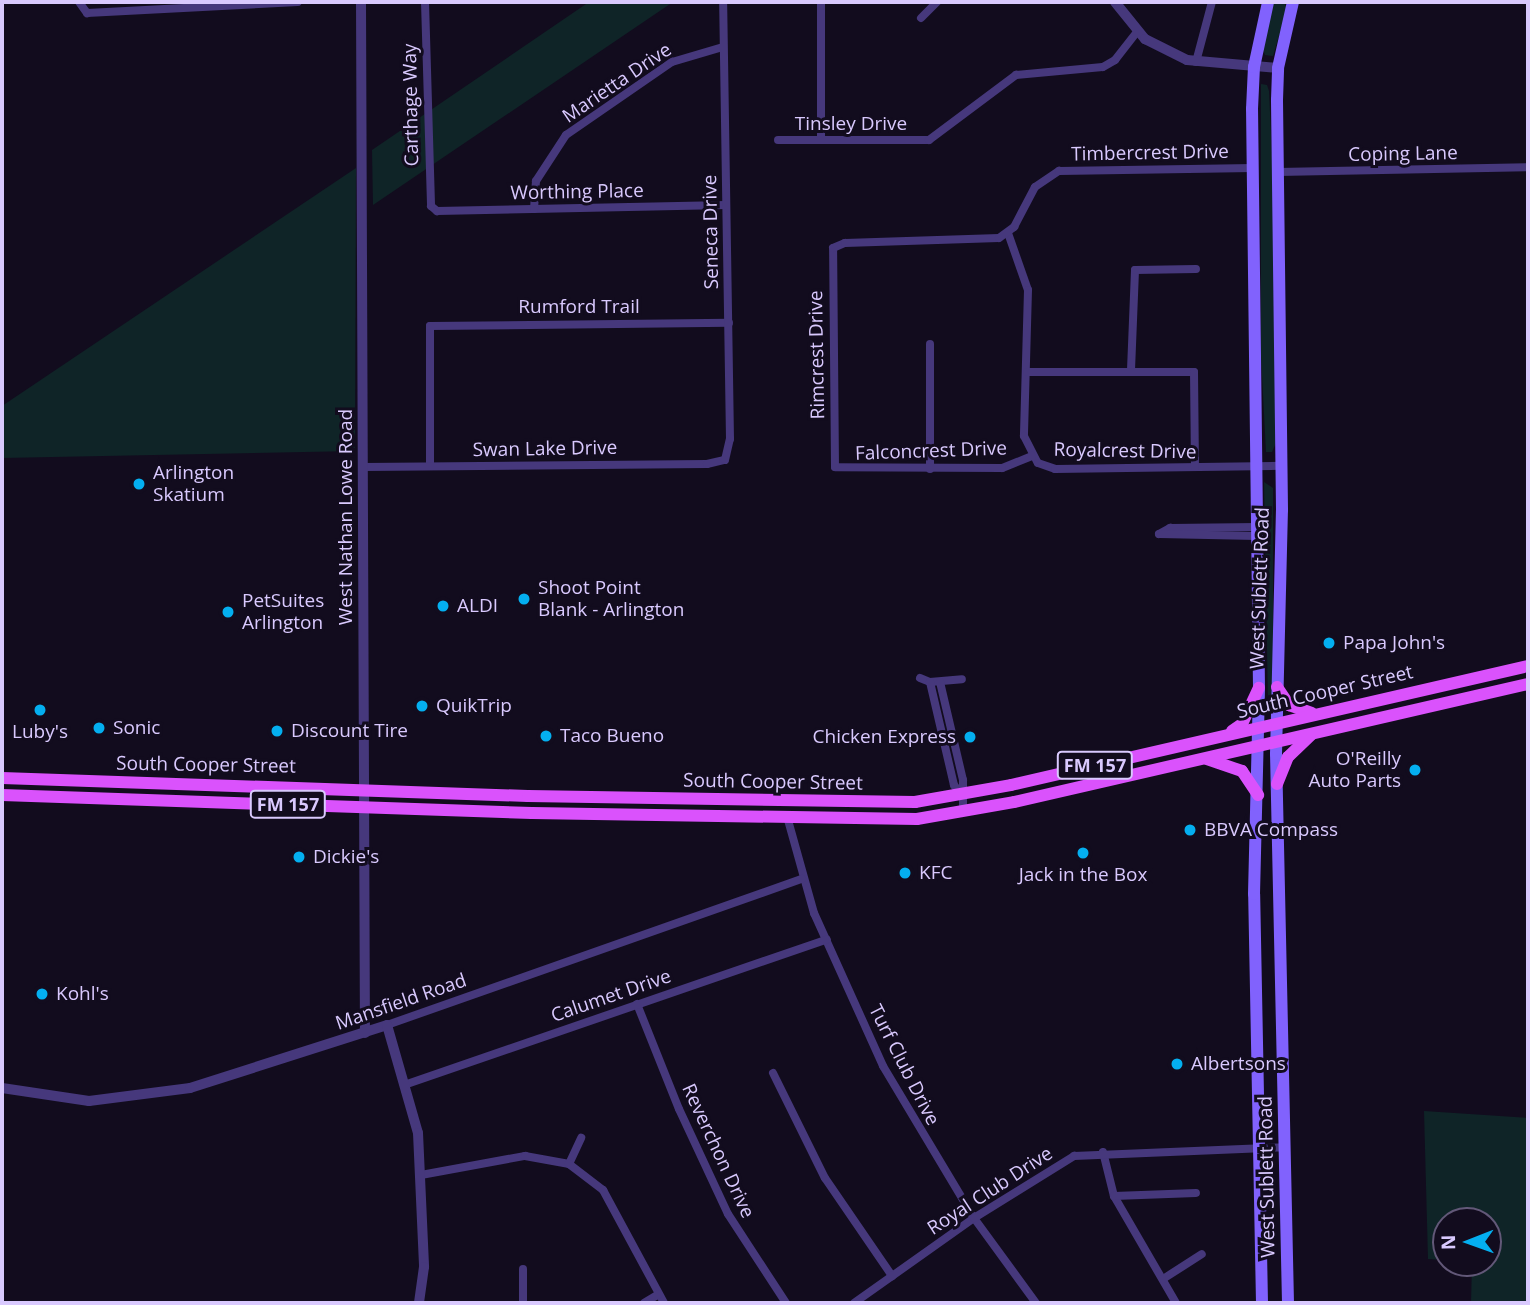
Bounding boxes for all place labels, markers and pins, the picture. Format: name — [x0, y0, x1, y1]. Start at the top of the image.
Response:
place label: Arlington Skatium — [153, 462, 234, 506]
marker: Arlington Skatium — [131, 476, 147, 492]
place label: Shoot Point Blank - Arlington — [538, 577, 684, 621]
place label: PetSuites Arlington — [242, 590, 324, 634]
marker: Shoot Point Blank - Arlington — [516, 591, 532, 607]
place label: ALDI — [457, 595, 498, 617]
marker: ALDI — [435, 598, 451, 614]
marker: PetSuites Arlington — [220, 604, 236, 620]
place label: Papa John's — [1343, 632, 1445, 654]
marker: Papa John's — [1321, 635, 1337, 651]
place label: QuikTrip — [436, 695, 512, 717]
marker: QuikTrip — [414, 698, 430, 714]
marker: Luby's — [32, 702, 48, 718]
place label: Sonic — [113, 717, 160, 739]
marker: Sonic — [91, 720, 107, 736]
place label: Discount Tire — [291, 720, 408, 742]
place label: Luby's — [12, 721, 68, 743]
marker: Discount Tire — [269, 723, 285, 739]
place label: Taco Bueno — [560, 725, 664, 747]
place label: Chicken Express — [813, 726, 956, 748]
marker: Taco Bueno — [538, 728, 554, 744]
marker: Chicken Express — [962, 729, 978, 745]
place label: O'Reilly Auto Parts — [1309, 748, 1401, 792]
marker: O'Reilly Auto Parts — [1407, 762, 1423, 778]
place label: BBVA Compass — [1204, 819, 1338, 841]
marker: BBVA Compass — [1182, 822, 1198, 838]
marker: Jack in the Box — [1075, 845, 1091, 861]
place label: Dickie's — [313, 846, 379, 868]
marker: Dickie's — [291, 849, 307, 865]
place label: KFC — [919, 862, 952, 884]
place label: Jack in the Box — [1019, 864, 1147, 886]
marker: KFC — [897, 865, 913, 881]
place label: Kohl's — [56, 983, 109, 1005]
marker: Kohl's — [34, 986, 50, 1002]
place label: Albertsons — [1191, 1053, 1286, 1075]
marker: Albertsons — [1169, 1056, 1185, 1072]

